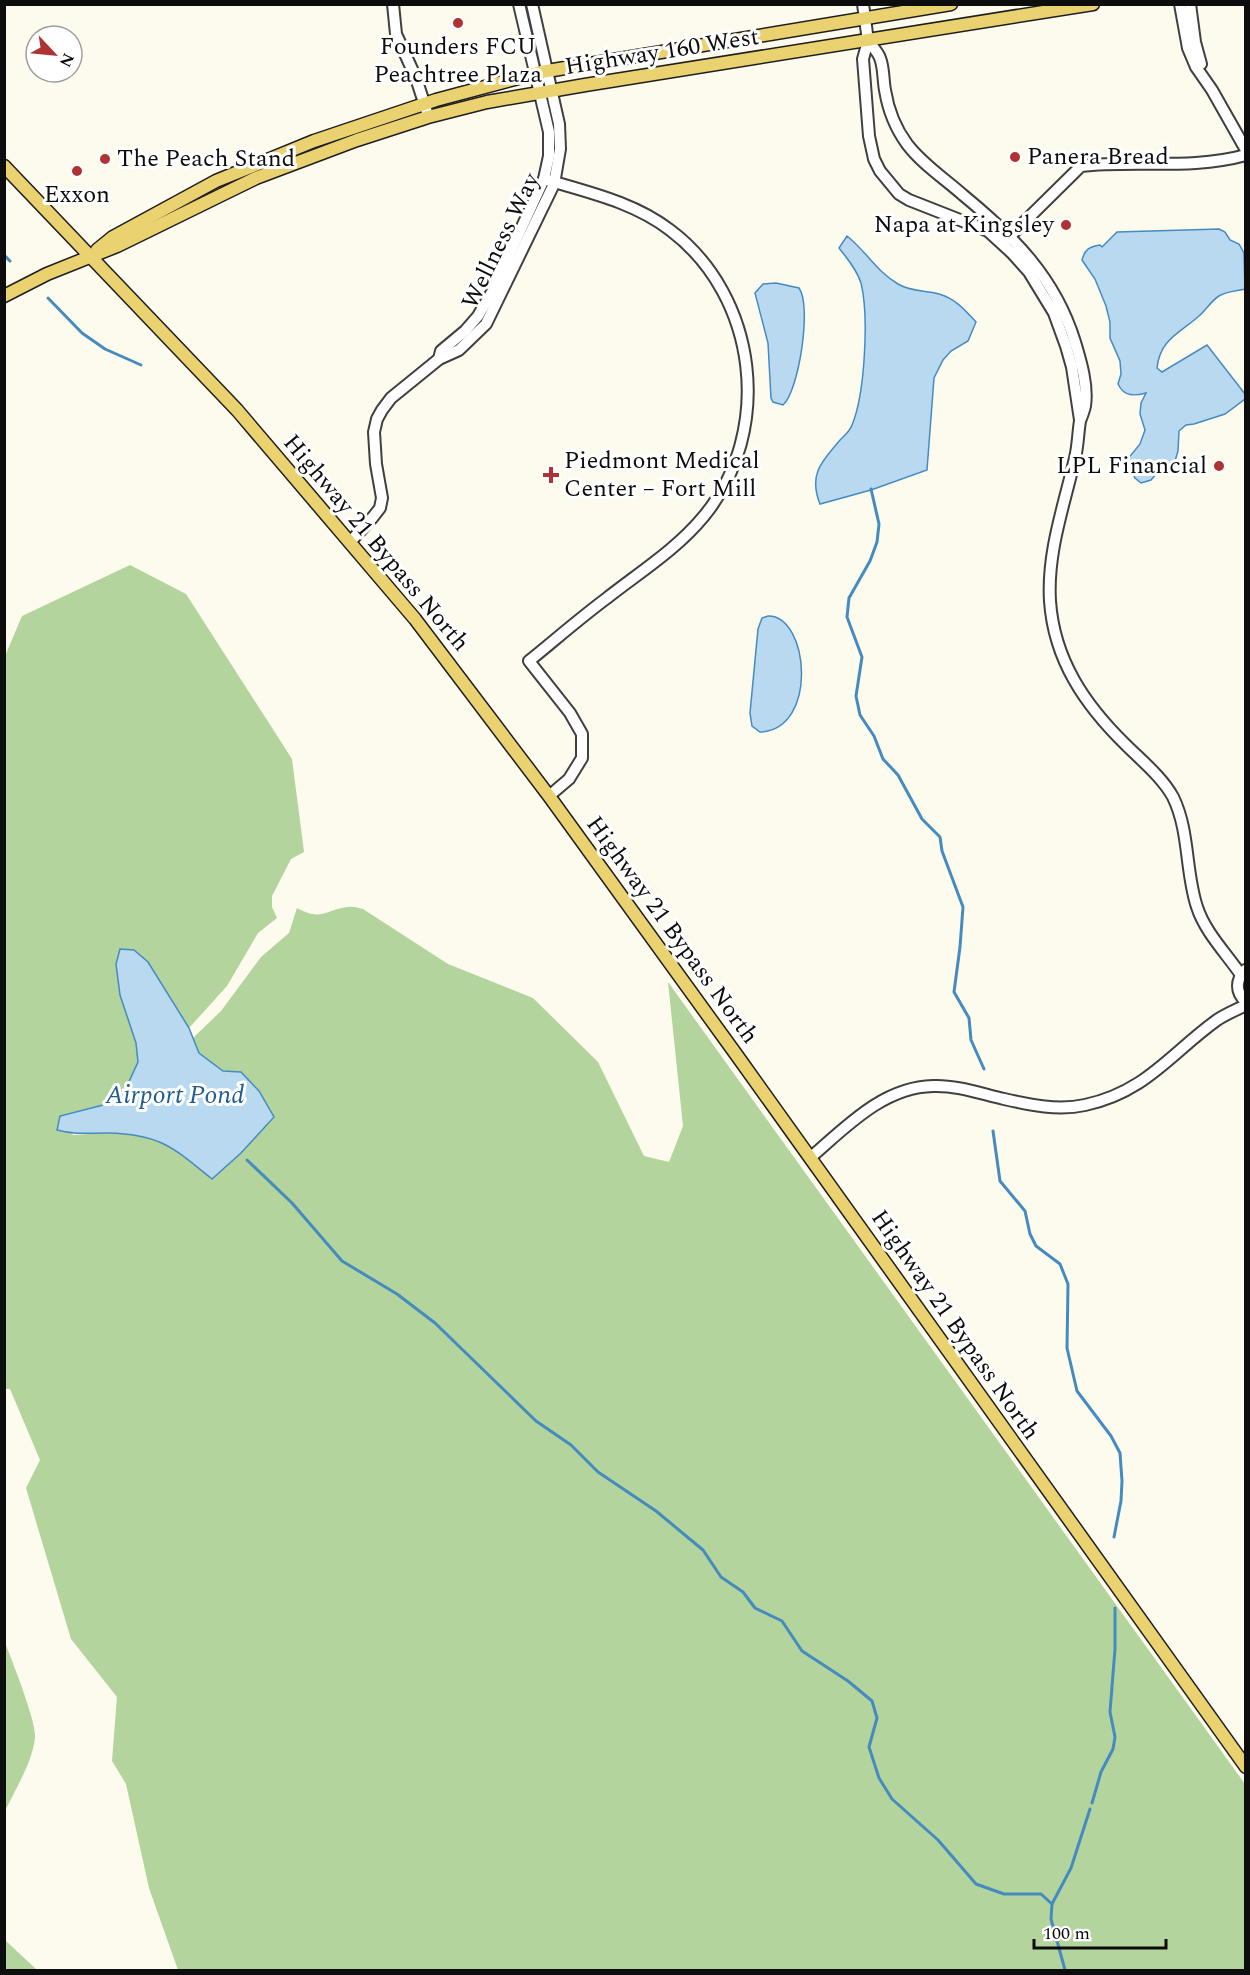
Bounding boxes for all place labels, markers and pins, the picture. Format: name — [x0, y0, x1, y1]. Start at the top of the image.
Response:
marker: Founders FCU Peachtree Plaza — [451, 16, 465, 30]
place label: Founders FCU Peachtree Plaza — [374, 29, 542, 93]
place label: Panera Bread — [1027, 139, 1169, 175]
place label: The Peach Stand — [117, 141, 295, 177]
marker: Panera Bread — [1008, 150, 1022, 164]
marker: The Peach Stand — [98, 152, 112, 166]
marker: Exxon — [70, 164, 84, 178]
place label: Exxon — [44, 177, 110, 213]
place label: Napa at Kingsley — [874, 207, 1055, 243]
marker: Napa at Kingsley — [1059, 218, 1073, 232]
place label: Piedmont Medical Center – Fort Mill — [564, 443, 760, 507]
place label: LPL Financial — [1056, 448, 1207, 484]
marker: LPL Financial — [1212, 459, 1226, 473]
marker: Piedmont Medical Center – Fort Mill — [542, 466, 560, 484]

